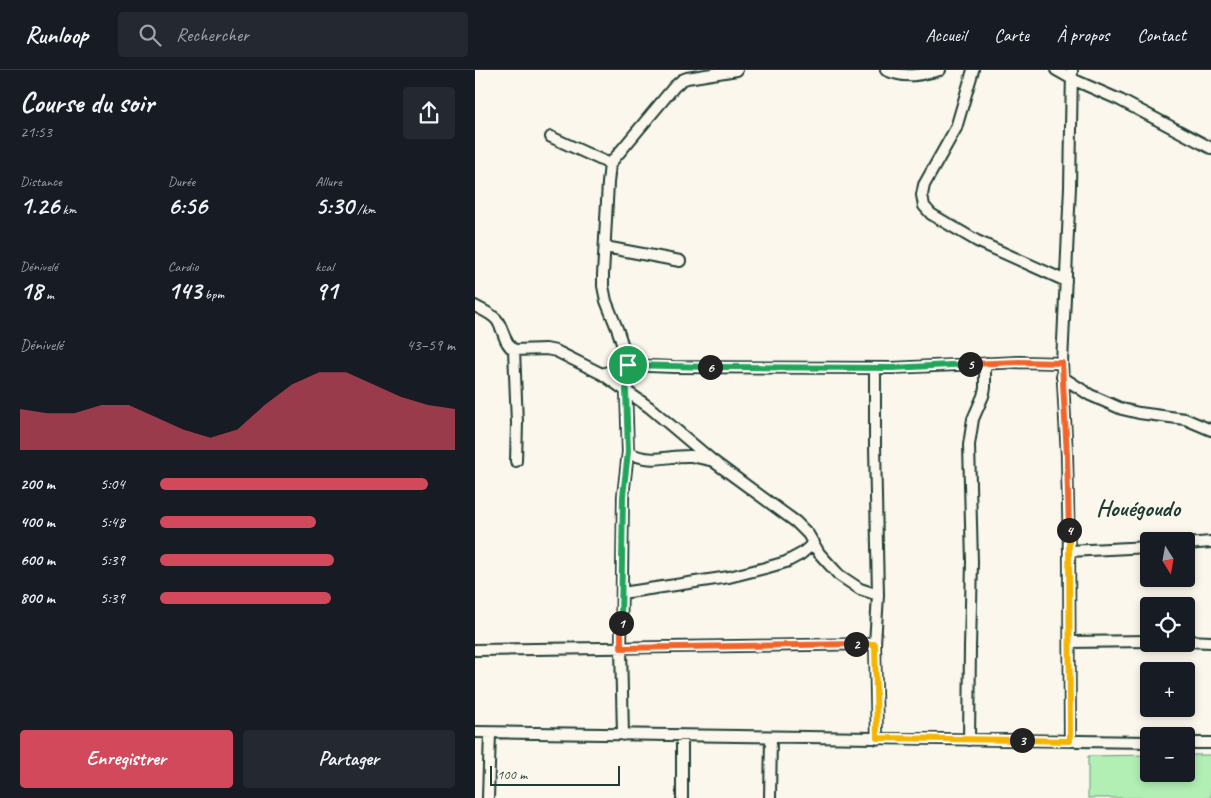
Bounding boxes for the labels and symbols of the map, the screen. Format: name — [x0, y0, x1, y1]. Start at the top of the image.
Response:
pin — [607, 344, 649, 386]
pin: 5 — [957, 352, 983, 376]
pin: 6 — [697, 354, 723, 380]
district label: Houégoudo — [1096, 493, 1182, 523]
pin: 4 — [1057, 518, 1081, 542]
north arrow — [1140, 532, 1195, 588]
pin: 1 — [609, 610, 633, 636]
pin: 2 — [843, 632, 869, 656]
pin: 3 — [1009, 728, 1035, 752]
scale bar — [490, 763, 620, 786]

